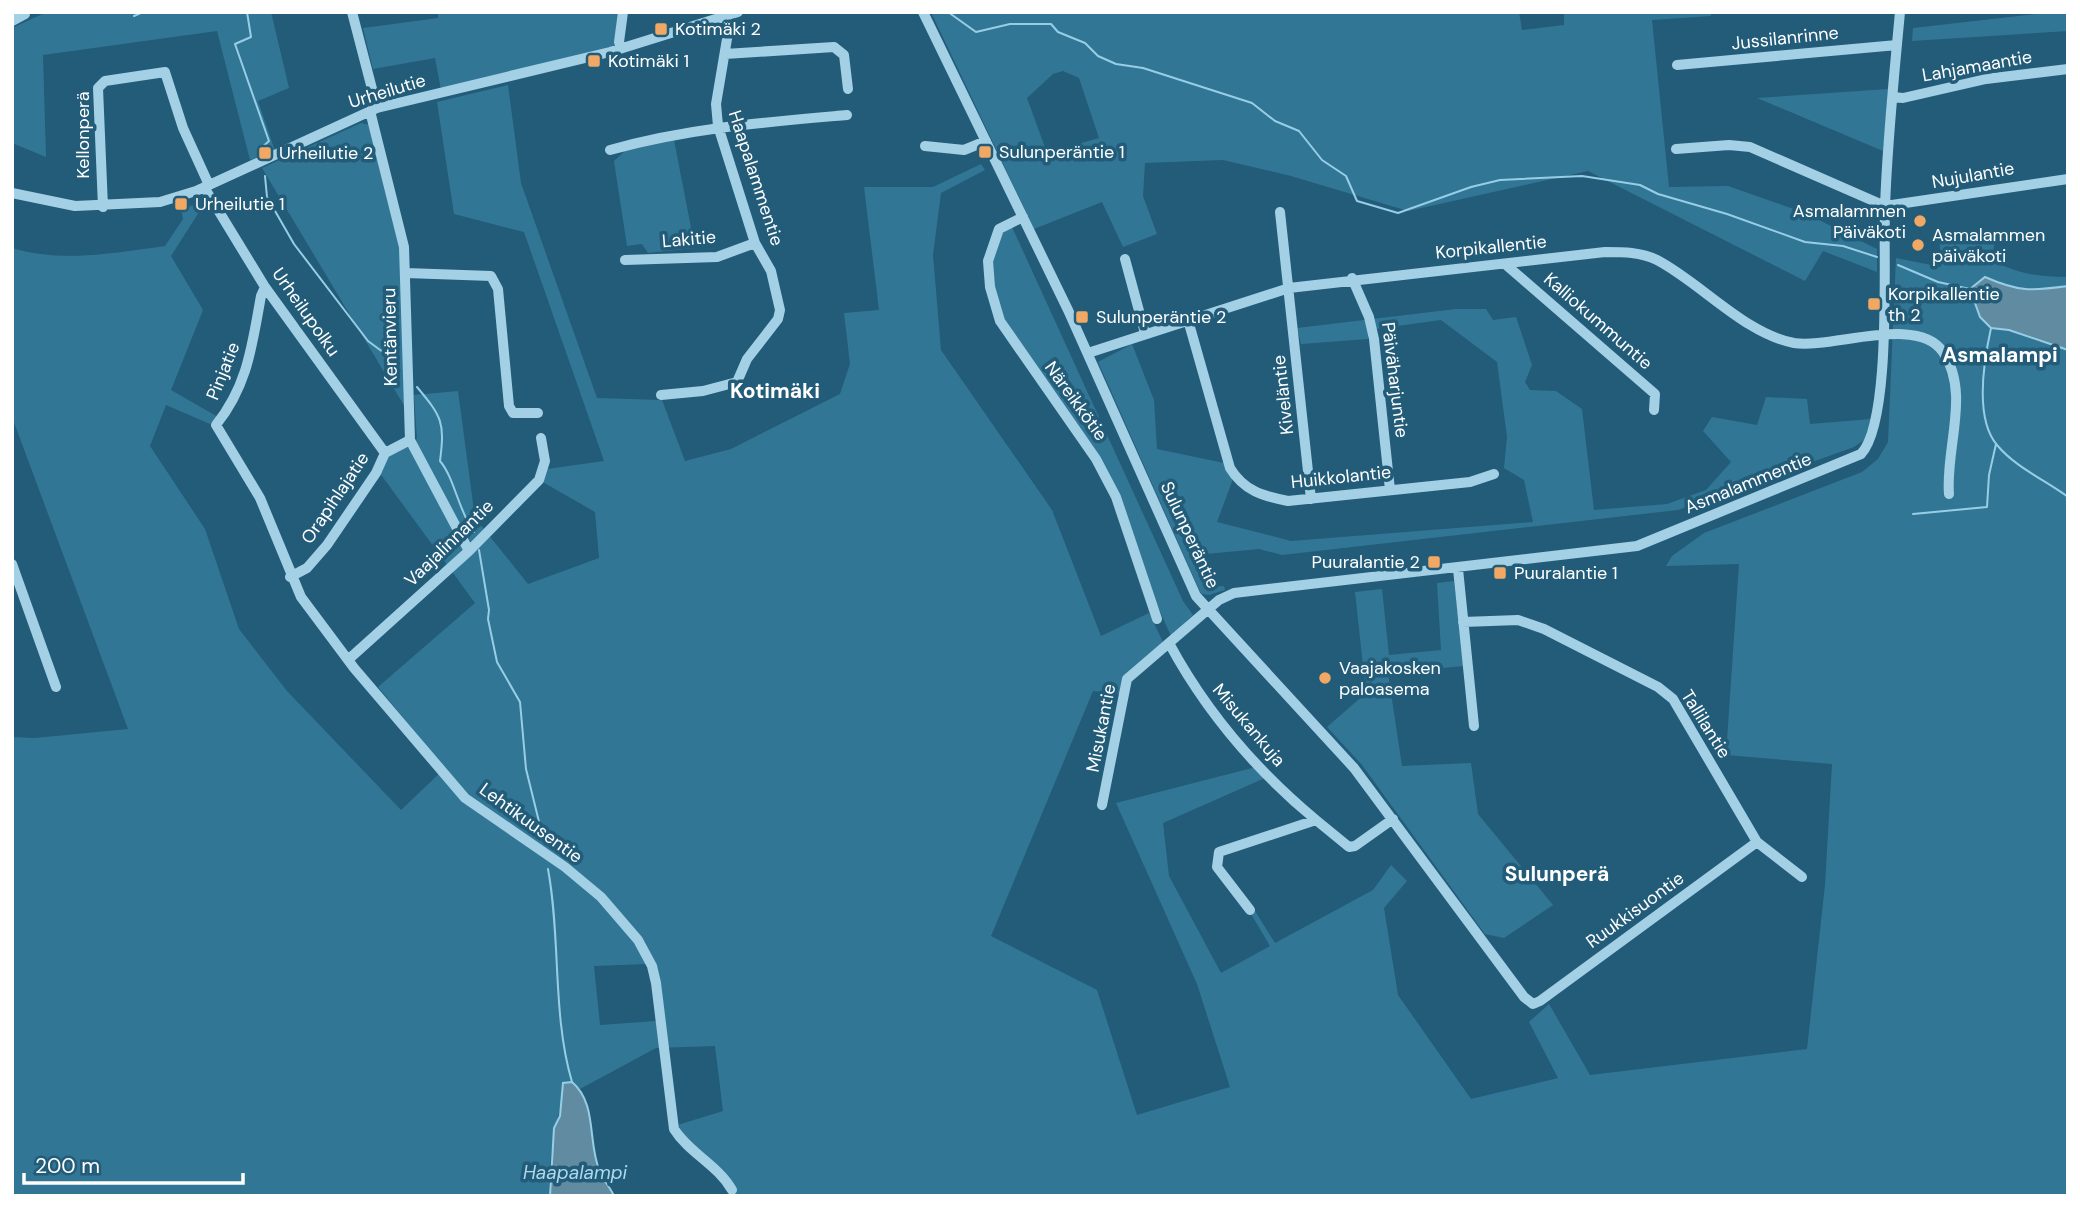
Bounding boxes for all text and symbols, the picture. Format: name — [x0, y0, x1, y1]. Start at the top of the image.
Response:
place label: Kotimäki 2 — [675, 17, 761, 41]
street label: Jussilanrinne — [1730, 20, 1840, 56]
marker: Kotimäki 2 — [653, 21, 669, 37]
street label: Lahjamaantie — [1920, 45, 2034, 87]
place label: Kotimäki 1 — [608, 49, 689, 73]
marker: Kotimäki 1 — [586, 53, 602, 69]
street label: Urheilutie — [346, 68, 428, 114]
street label: Kellonperä — [71, 91, 95, 179]
street label: Haapalammentie — [723, 107, 789, 249]
place label: Sulunperäntie 1 — [999, 140, 1125, 164]
place label: Urheilutie 2 — [279, 141, 373, 165]
marker: Sulunperäntie 1 — [977, 144, 993, 160]
marker: Urheilutie 2 — [257, 145, 273, 161]
street label: Nujulantie — [1930, 156, 2016, 194]
place label: Urheilutie 1 — [195, 192, 285, 216]
marker: Urheilutie 1 — [173, 196, 189, 212]
place label: Asmalammen Päiväkoti — [1793, 199, 1906, 244]
marker: Asmalammen Päiväkoti — [1912, 213, 1928, 229]
place label: Asmalammen päiväkoti — [1932, 223, 2045, 268]
street label: Lakitie — [661, 225, 717, 253]
street label: Korpikallentie — [1434, 229, 1548, 265]
marker: Asmalammen päiväkoti — [1910, 237, 1926, 253]
street label: Urheilupolku — [267, 263, 345, 361]
street label: Kalliokummuntie — [1539, 267, 1657, 375]
place label: Korpikallentie th 2 — [1888, 282, 2000, 327]
street label: Kentänvieru — [377, 288, 403, 386]
marker: Korpikallentie th 2 — [1866, 296, 1882, 312]
place label: Sulunperäntie 2 — [1096, 305, 1226, 329]
marker: Sulunperäntie 2 — [1074, 309, 1090, 325]
street label: Päiväharjuntie — [1376, 321, 1414, 439]
street label: Pinjatie — [201, 338, 245, 404]
district label: Asmalampi — [1942, 341, 2058, 369]
street label: Kiveläntie — [1267, 354, 1299, 436]
street label: Näreikkötie — [1039, 357, 1113, 445]
district label: Kotimäki — [730, 377, 820, 405]
street label: Orapihlajatie — [296, 447, 374, 549]
street label: Asmalammentie — [1681, 447, 1815, 519]
street label: Huikkolantie — [1290, 460, 1392, 494]
street label: Sulunperäntie — [1155, 478, 1225, 592]
street label: Vaajalinnantie — [399, 494, 499, 592]
place label: Puuralantie 2 — [1312, 550, 1420, 574]
marker: Puuralantie 2 — [1426, 554, 1442, 570]
place label: Puuralantie 1 — [1514, 561, 1618, 585]
marker: Puuralantie 1 — [1492, 565, 1508, 581]
place label: Vaajakosken paloasema — [1339, 656, 1441, 701]
marker: Vaajakosken paloasema — [1317, 670, 1333, 686]
street label: Misukankuja — [1207, 678, 1291, 772]
street label: Misukantie — [1081, 682, 1121, 774]
street label: Tallilantie — [1676, 685, 1736, 763]
street label: Lehtikuusentie — [475, 777, 587, 869]
district label: Sulunperä — [1505, 860, 1609, 888]
street label: Ruukkisuontie — [1581, 866, 1689, 954]
scale bar — [24, 1142, 243, 1186]
text: 200 m — [35, 1152, 100, 1180]
water label: Haapalampi — [523, 1160, 627, 1185]

